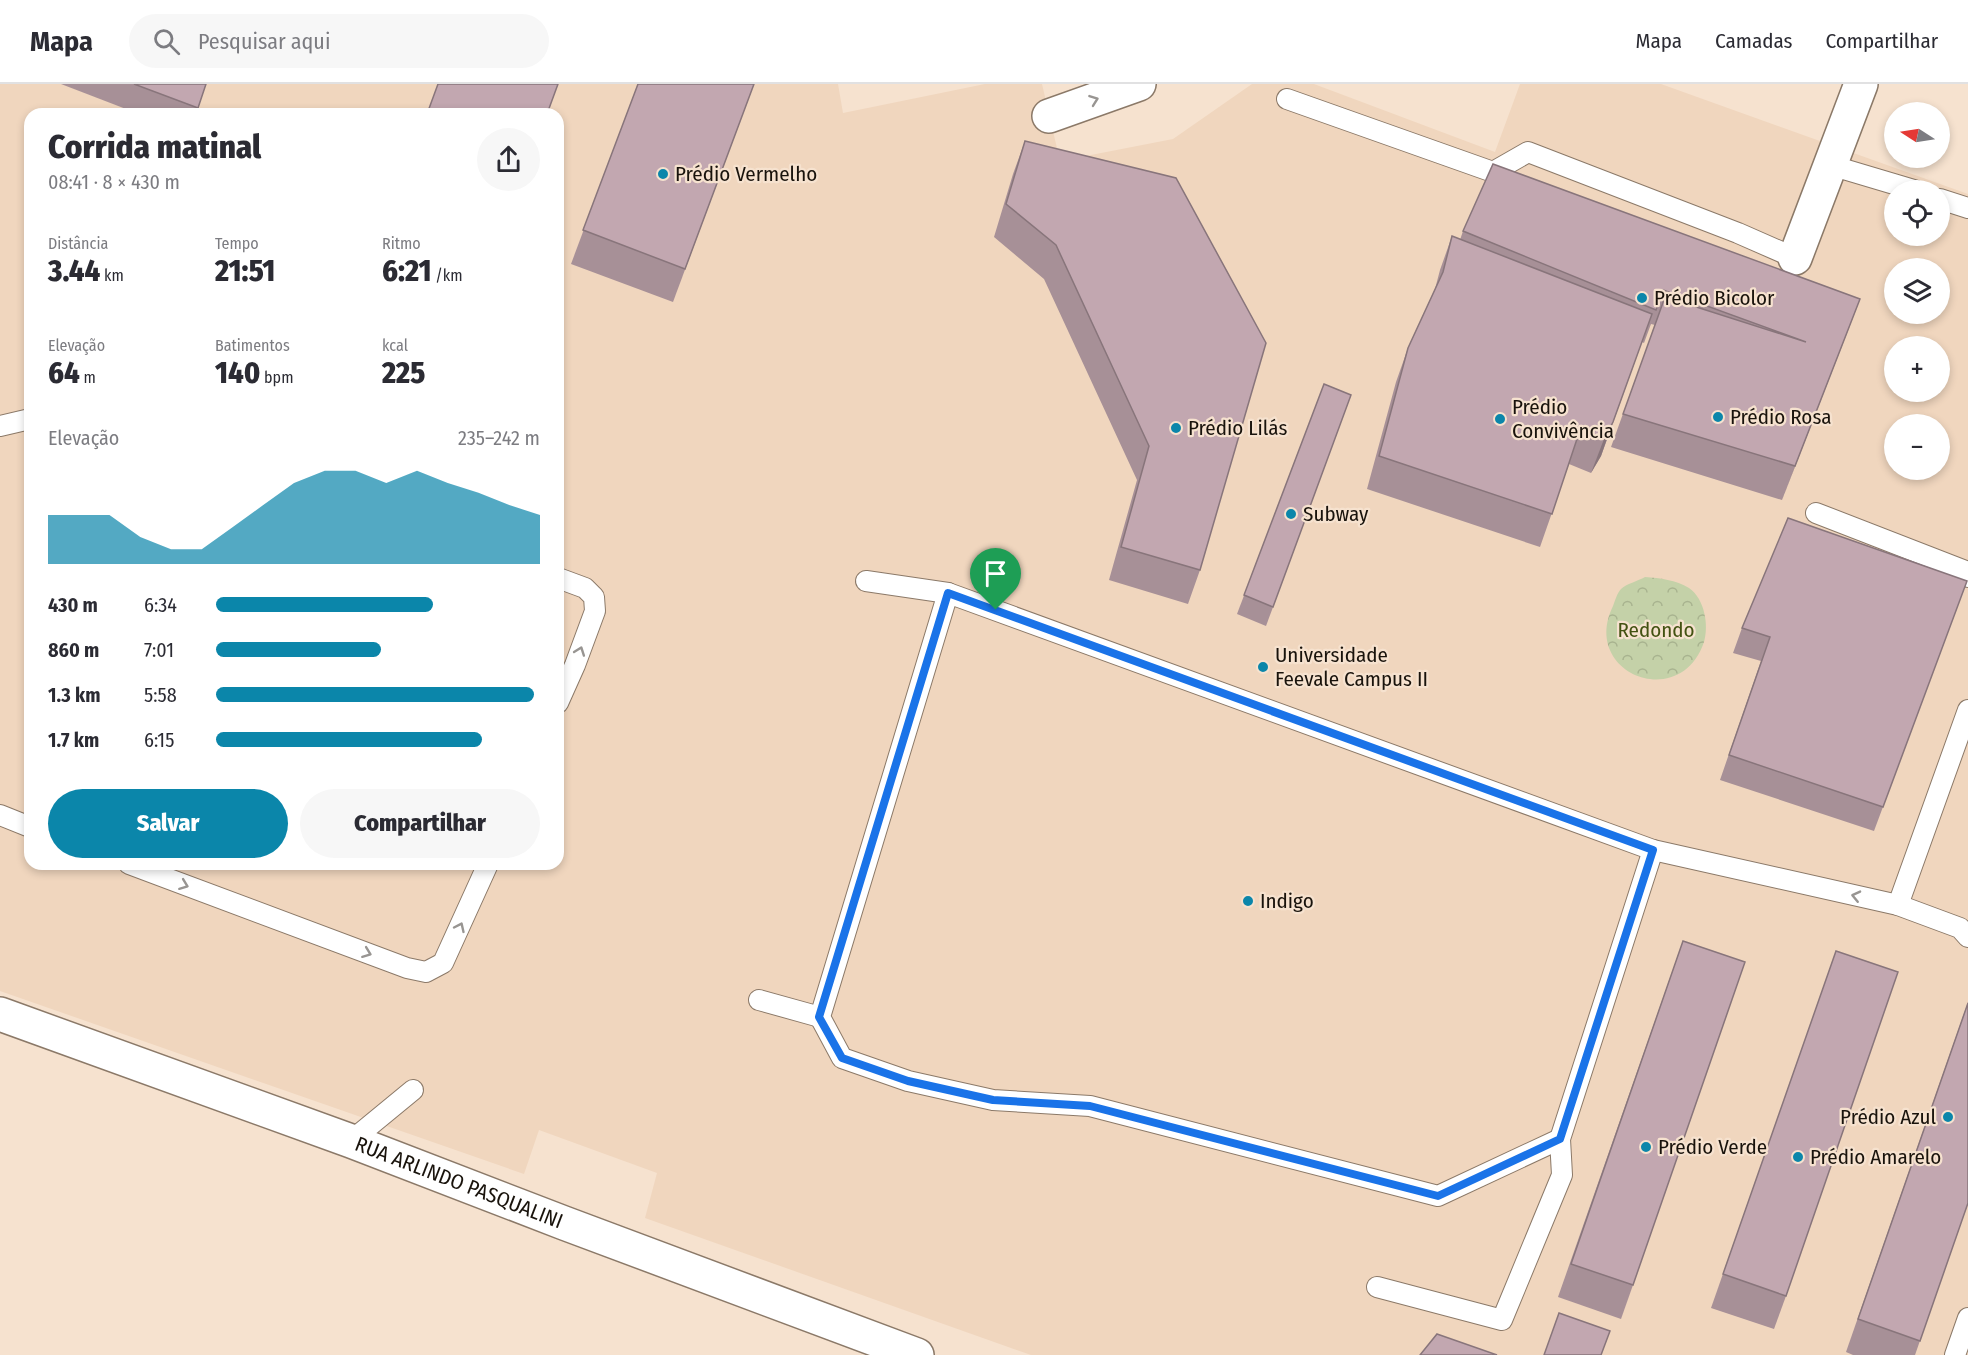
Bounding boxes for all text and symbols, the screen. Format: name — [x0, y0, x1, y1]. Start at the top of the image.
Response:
search box — [129, 14, 549, 68]
text: Mapa — [30, 25, 93, 58]
icon: search — [150, 25, 183, 58]
text: Pesquisar aqui — [198, 28, 330, 55]
text: Mapa — [1636, 28, 1682, 54]
text: Camadas — [1715, 28, 1793, 54]
text: Compartilhar — [1826, 28, 1938, 54]
one-way arrow — [1088, 94, 1099, 107]
north arrow — [1884, 102, 1950, 168]
map controls — [1884, 102, 1950, 480]
text: Corrida matinal — [48, 127, 261, 167]
button: share — [477, 128, 540, 191]
place label: Prédio Vermelho — [675, 161, 817, 187]
marker: Prédio Vermelho — [656, 167, 670, 181]
text: 08:41 · 8 × 430 m — [48, 170, 180, 194]
button: locate — [1884, 180, 1950, 246]
text: Distância — [48, 234, 108, 253]
text: Tempo — [215, 234, 259, 253]
text: Ritmo — [382, 234, 421, 253]
text: 3.44 — [48, 253, 100, 289]
text: 21:51 — [215, 253, 275, 289]
text: 6:21 — [382, 253, 432, 289]
button: layers — [1884, 258, 1950, 324]
text: km — [100, 266, 124, 285]
text: /km — [432, 266, 463, 285]
place label: Prédio Bicolor — [1654, 285, 1775, 311]
marker: Prédio Bicolor — [1635, 291, 1649, 305]
text: Elevação — [48, 336, 105, 355]
text: Batimentos — [215, 336, 290, 355]
text: kcal — [382, 336, 408, 355]
button: + — [1884, 336, 1950, 402]
text: 64 — [48, 355, 80, 391]
text: 140 — [215, 355, 260, 391]
text: 225 — [382, 355, 425, 391]
text: m — [80, 368, 96, 387]
text: bpm — [260, 368, 293, 387]
place label: Prédio Convivência — [1512, 394, 1614, 444]
place label: Prédio Rosa — [1730, 404, 1832, 430]
marker: Prédio Rosa — [1711, 410, 1725, 424]
marker: Prédio Convivência — [1493, 412, 1507, 426]
button: − — [1884, 414, 1950, 480]
place label: Prédio Lilás — [1188, 415, 1287, 441]
marker: Prédio Lilás — [1169, 421, 1183, 435]
text: Elevação — [48, 426, 119, 450]
text: 235–242 m — [458, 426, 540, 450]
place label: Subway — [1303, 501, 1369, 527]
marker: Subway — [1284, 507, 1298, 521]
pin — [970, 548, 1021, 610]
icon: arrive — [979, 557, 1012, 590]
text: 430 m — [48, 593, 98, 617]
text: 6:34 — [144, 593, 177, 617]
park label: Redondo — [1617, 617, 1695, 643]
text: 860 m — [48, 638, 99, 662]
text: 7:01 — [144, 638, 174, 662]
place label: Universidade Feevale Campus II — [1275, 642, 1428, 692]
one-way arrow — [573, 646, 585, 657]
marker: Universidade Feevale Campus II — [1256, 660, 1270, 674]
text: 1.3 km — [48, 683, 100, 707]
text: 5:58 — [144, 683, 177, 707]
text: 1.7 km — [48, 728, 99, 752]
text: 6:15 — [144, 728, 174, 752]
button: Salvar — [48, 789, 288, 858]
button: Compartilhar — [300, 789, 540, 858]
one-way arrow — [178, 877, 189, 890]
place label: Indigo — [1260, 888, 1314, 914]
one-way arrow — [1851, 890, 1861, 903]
marker: Indigo — [1241, 894, 1255, 908]
one-way arrow — [452, 922, 464, 933]
one-way arrow — [361, 946, 371, 959]
place label: Prédio Azul — [1840, 1104, 1936, 1130]
marker: Prédio Azul — [1941, 1110, 1955, 1124]
street label: RUA ARLINDO PASQUALINI — [351, 1131, 567, 1234]
place label: Prédio Verde — [1658, 1134, 1767, 1160]
marker: Prédio Verde — [1639, 1140, 1653, 1154]
place label: Prédio Amarelo — [1810, 1144, 1941, 1170]
marker: Prédio Amarelo — [1791, 1150, 1805, 1164]

